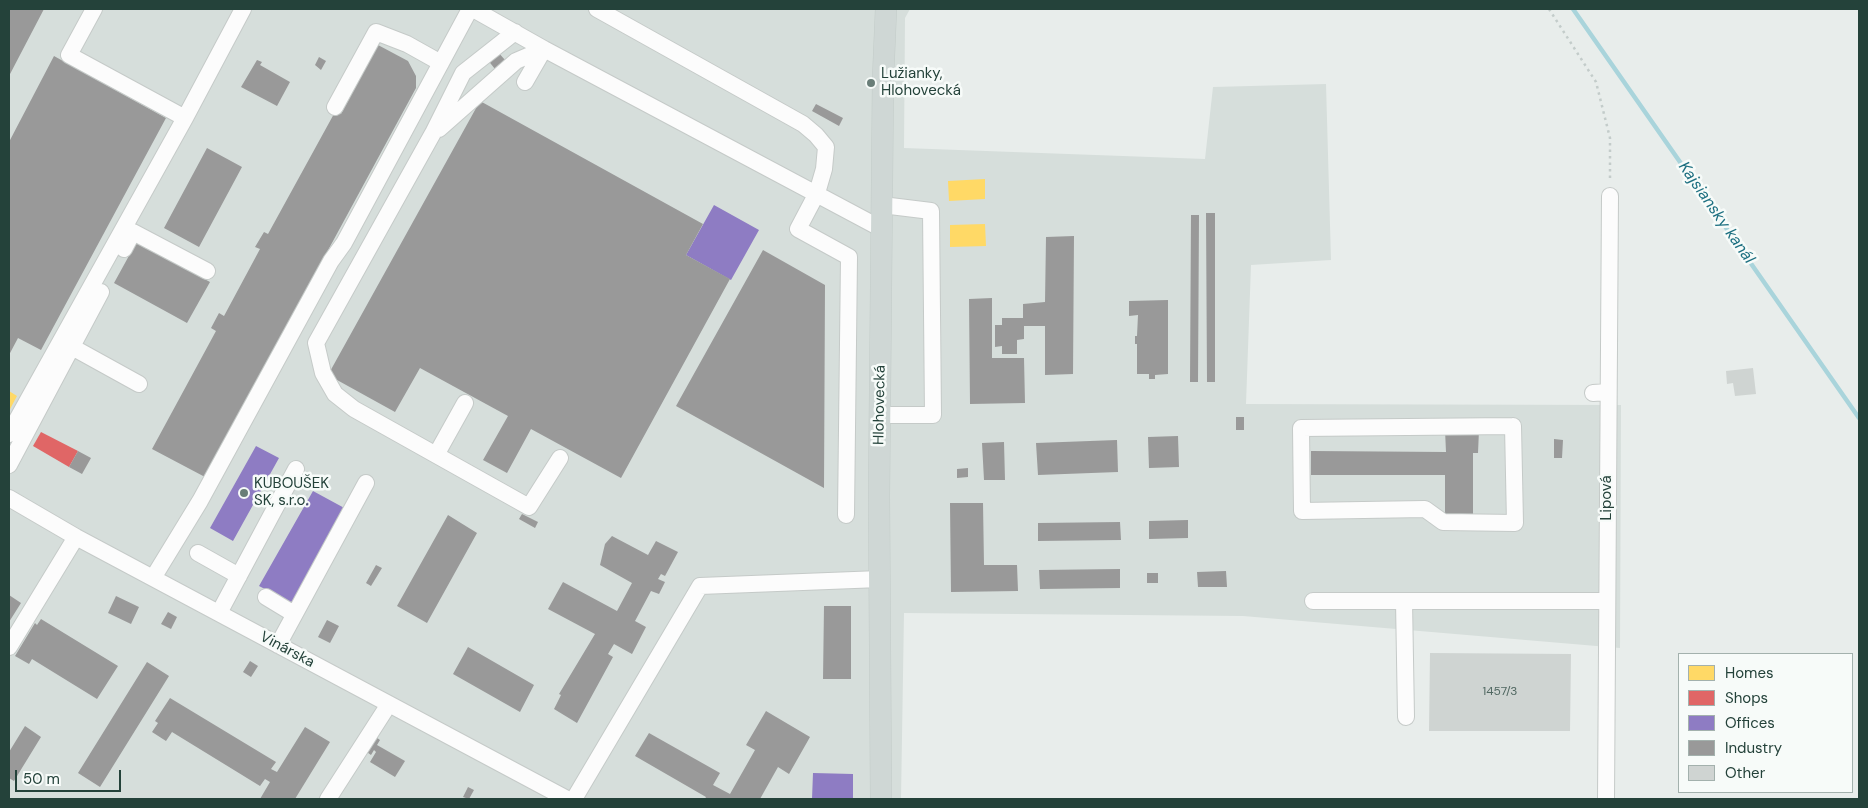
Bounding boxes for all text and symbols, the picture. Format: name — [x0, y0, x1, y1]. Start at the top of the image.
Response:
place label: Lužianky, Hlohovecká — [881, 65, 961, 100]
marker: Lužianky, Hlohovecká — [865, 77, 877, 89]
water label: Kajsiansky kanál — [1674, 158, 1758, 268]
street label: Hlohovecká — [870, 365, 890, 445]
place label: KUBOUŠEK SK, s.r.o. — [254, 475, 329, 510]
street label: Lipová — [1598, 475, 1616, 521]
marker: KUBOUŠEK SK, s.r.o. — [238, 487, 250, 499]
street label: Vinárska — [257, 628, 317, 672]
legend — [1678, 653, 1853, 793]
text: Homes — [1725, 663, 1774, 683]
house number: 1457/3 — [1483, 685, 1517, 699]
text: Shops — [1725, 688, 1768, 708]
text: Offices — [1725, 713, 1775, 733]
text: Industry — [1725, 738, 1782, 758]
scale bar — [18, 760, 124, 792]
text: Other — [1725, 763, 1765, 783]
text: 50 m — [23, 769, 60, 789]

